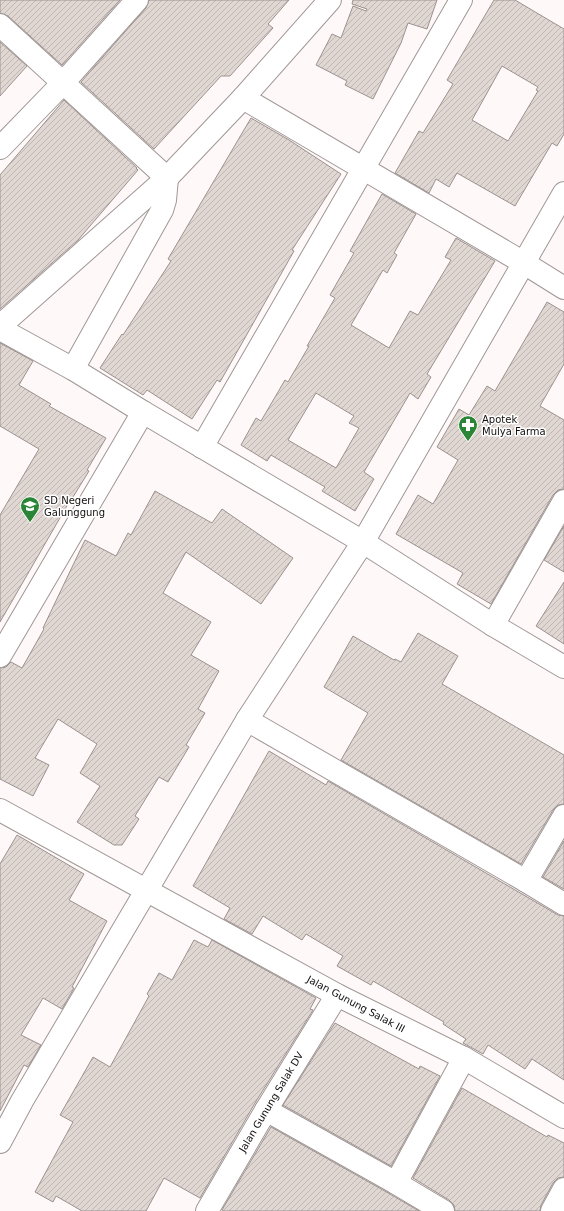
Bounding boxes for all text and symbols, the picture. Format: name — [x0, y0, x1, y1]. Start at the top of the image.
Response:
pharmacy icon: Apotek Mulya Farma — [457, 414, 479, 442]
place label: Apotek Mulya Farma — [482, 414, 546, 437]
school or university icon: SD Negeri Galunggung — [19, 495, 41, 523]
place label: SD Negeri Galunggung — [44, 495, 105, 518]
street label: Jalan Gunung Salak III — [304, 973, 407, 1035]
street label: Jalan Gunung Salak DV — [236, 1050, 305, 1155]

